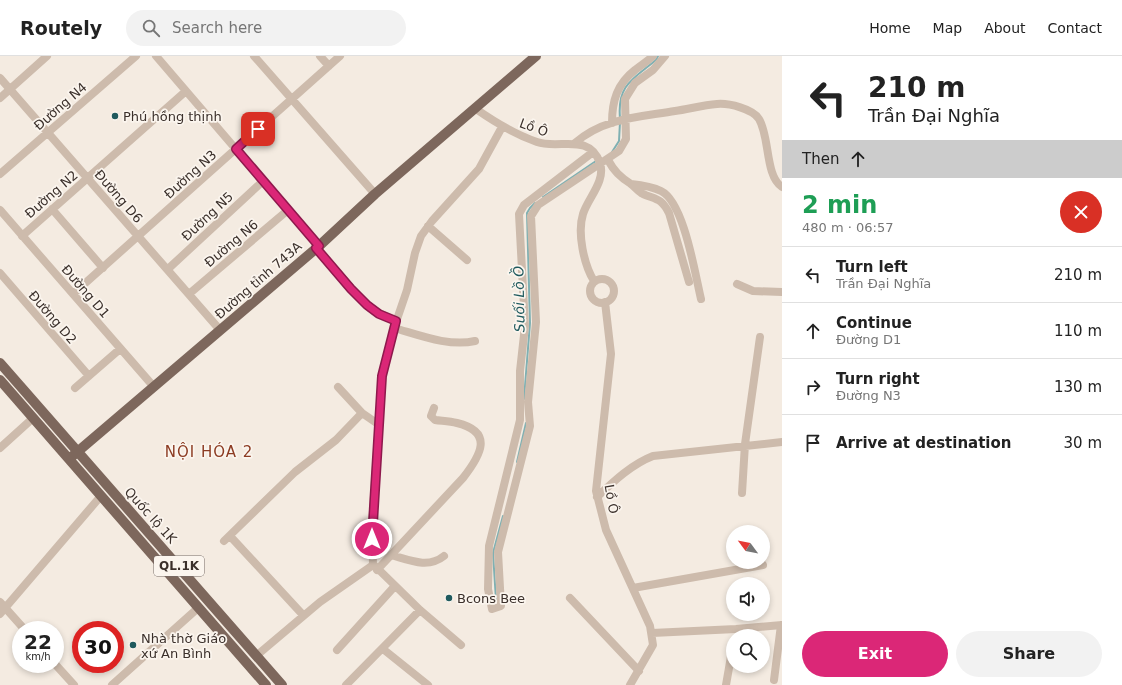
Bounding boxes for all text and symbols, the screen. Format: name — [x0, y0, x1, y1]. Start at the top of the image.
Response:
search box — [126, 10, 406, 46]
text: Routely — [20, 17, 102, 39]
icon: search — [140, 17, 162, 39]
text: Search here — [172, 19, 262, 37]
text: Home — [869, 20, 911, 36]
text: Map — [933, 20, 962, 36]
text: About — [984, 20, 1026, 36]
text: Contact — [1048, 20, 1102, 36]
text: 210 m — [868, 71, 965, 104]
icon: left — [802, 72, 854, 124]
street label: Đường N4 — [31, 79, 90, 133]
text: Trần Đại Nghĩa — [868, 105, 1000, 126]
place label: Phú hồng thịnh — [123, 109, 222, 124]
marker: Phú hồng thịnh — [110, 111, 120, 121]
pin — [241, 112, 275, 146]
street label: Lồ Ô — [517, 115, 550, 140]
icon: arrive — [247, 118, 269, 140]
street label: Đường N3 — [161, 147, 219, 202]
icon: ahead — [847, 148, 869, 170]
text: Then — [802, 150, 839, 168]
street label: Đường N2 — [22, 167, 81, 221]
street label: Đường D6 — [92, 167, 146, 226]
street label: Đường N5 — [178, 189, 236, 244]
text: 2 min — [802, 191, 877, 219]
button: close — [1060, 191, 1102, 233]
street label: Đường N6 — [202, 217, 261, 270]
text: 480 m · 06:57 — [802, 220, 893, 235]
street label: Đường tỉnh 743A — [212, 239, 305, 322]
text: Turn left — [836, 258, 908, 276]
street label: Đường D1 — [59, 262, 113, 321]
icon: left — [802, 264, 824, 286]
water label: Suối Lồ Ồ — [508, 266, 528, 332]
text: 210 m — [1054, 266, 1102, 284]
text: Trần Đại Nghĩa — [836, 276, 931, 291]
street label: Đường D2 — [26, 288, 80, 347]
text: Continue — [836, 314, 912, 332]
icon: ahead — [802, 320, 824, 342]
text: 110 m — [1054, 322, 1102, 340]
text: Đường D1 — [836, 332, 901, 347]
text: Turn right — [836, 370, 920, 388]
icon: right — [802, 376, 824, 398]
text: 130 m — [1054, 378, 1102, 396]
text: Đường N3 — [836, 388, 901, 403]
icon: arrive — [802, 432, 824, 454]
text: Arrive at destination — [836, 434, 1011, 452]
text: 30 m — [1064, 434, 1102, 452]
district label: NỘI HÓA 2 — [165, 442, 253, 461]
street label: Lồ Ô — [602, 483, 621, 515]
street label: Quốc lộ 1K — [122, 484, 180, 547]
position arrow — [351, 518, 393, 560]
north arrow — [726, 525, 770, 569]
map controls — [726, 525, 770, 673]
road number: QL.1K — [154, 556, 204, 576]
button: sound — [726, 577, 770, 621]
place label: Bcons Bee — [457, 591, 525, 606]
marker: Bcons Bee — [444, 593, 454, 603]
speed limit sign: 30 — [72, 621, 124, 673]
button: search — [726, 629, 770, 673]
text: 22 — [24, 630, 52, 654]
place label: Nhà thờ Giáo xứ An Bình — [141, 631, 226, 661]
button: Exit — [802, 631, 948, 677]
button: Share — [956, 631, 1102, 677]
marker: Nhà thờ Giáo xứ An Bình — [128, 640, 138, 650]
text: km/h — [25, 651, 51, 662]

